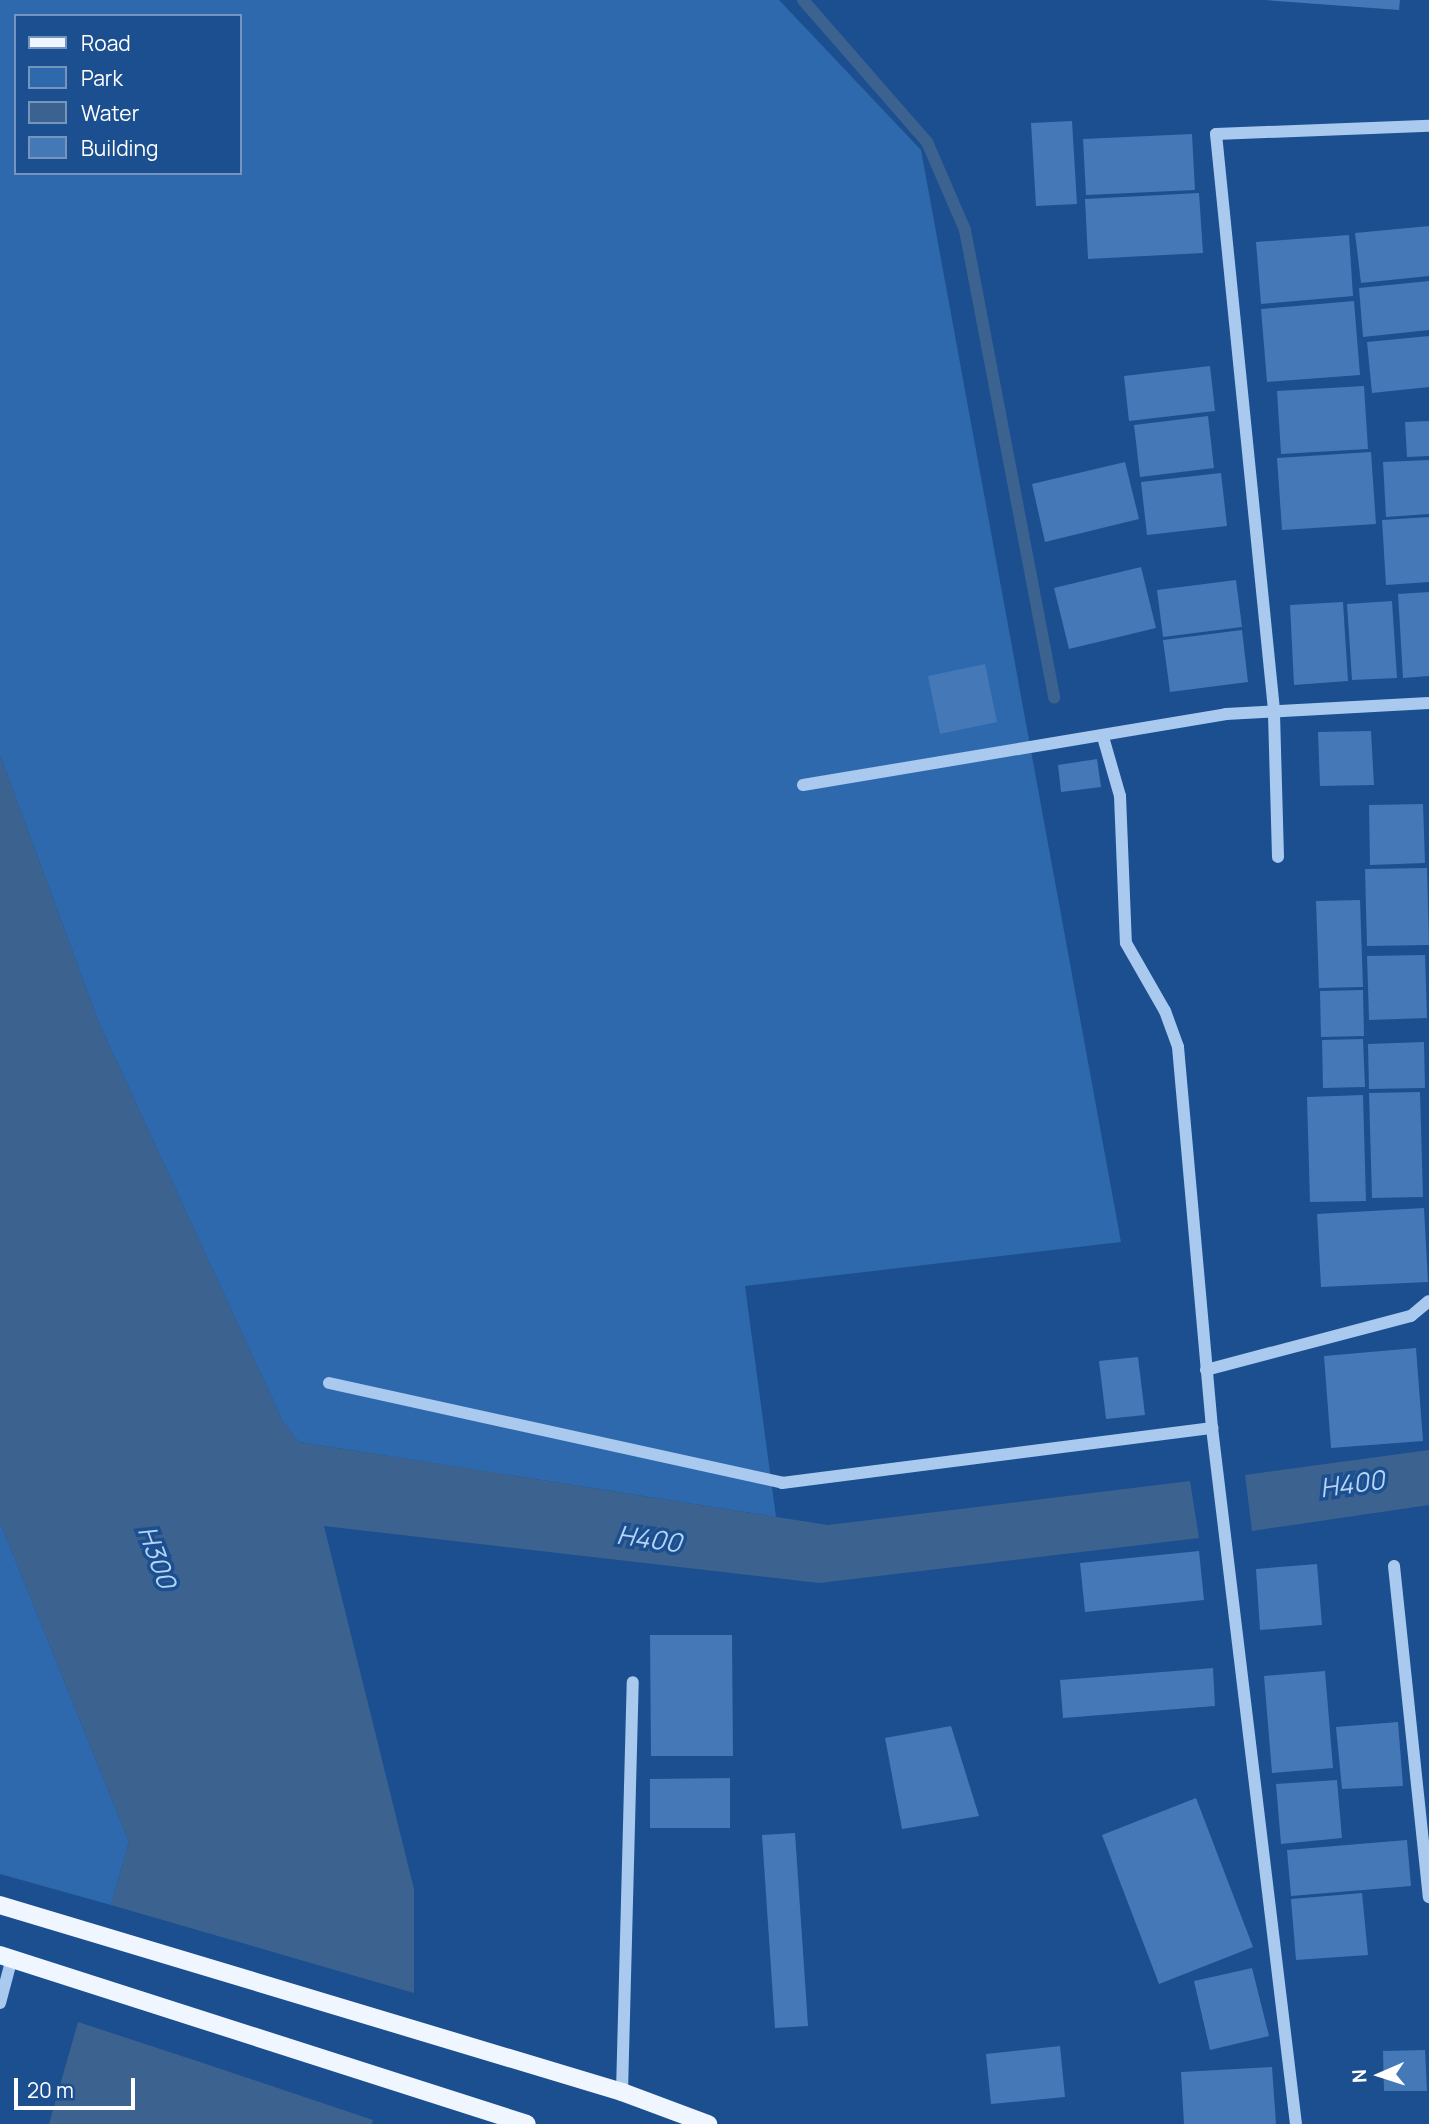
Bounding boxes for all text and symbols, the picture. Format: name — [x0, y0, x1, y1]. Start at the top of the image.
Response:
legend — [14, 14, 242, 175]
text: Road — [81, 29, 131, 57]
text: Park — [81, 64, 123, 92]
text: Water — [81, 99, 139, 127]
text: Building — [81, 134, 158, 162]
water label: H400 — [1318, 1464, 1386, 1504]
water label: H400 — [615, 1519, 683, 1559]
water label: H300 — [131, 1522, 183, 1592]
north arrow — [1345, 2040, 1415, 2110]
scale bar — [18, 2064, 138, 2108]
text: N — [1346, 2069, 1372, 2084]
text: 20 m — [27, 2076, 74, 2104]

